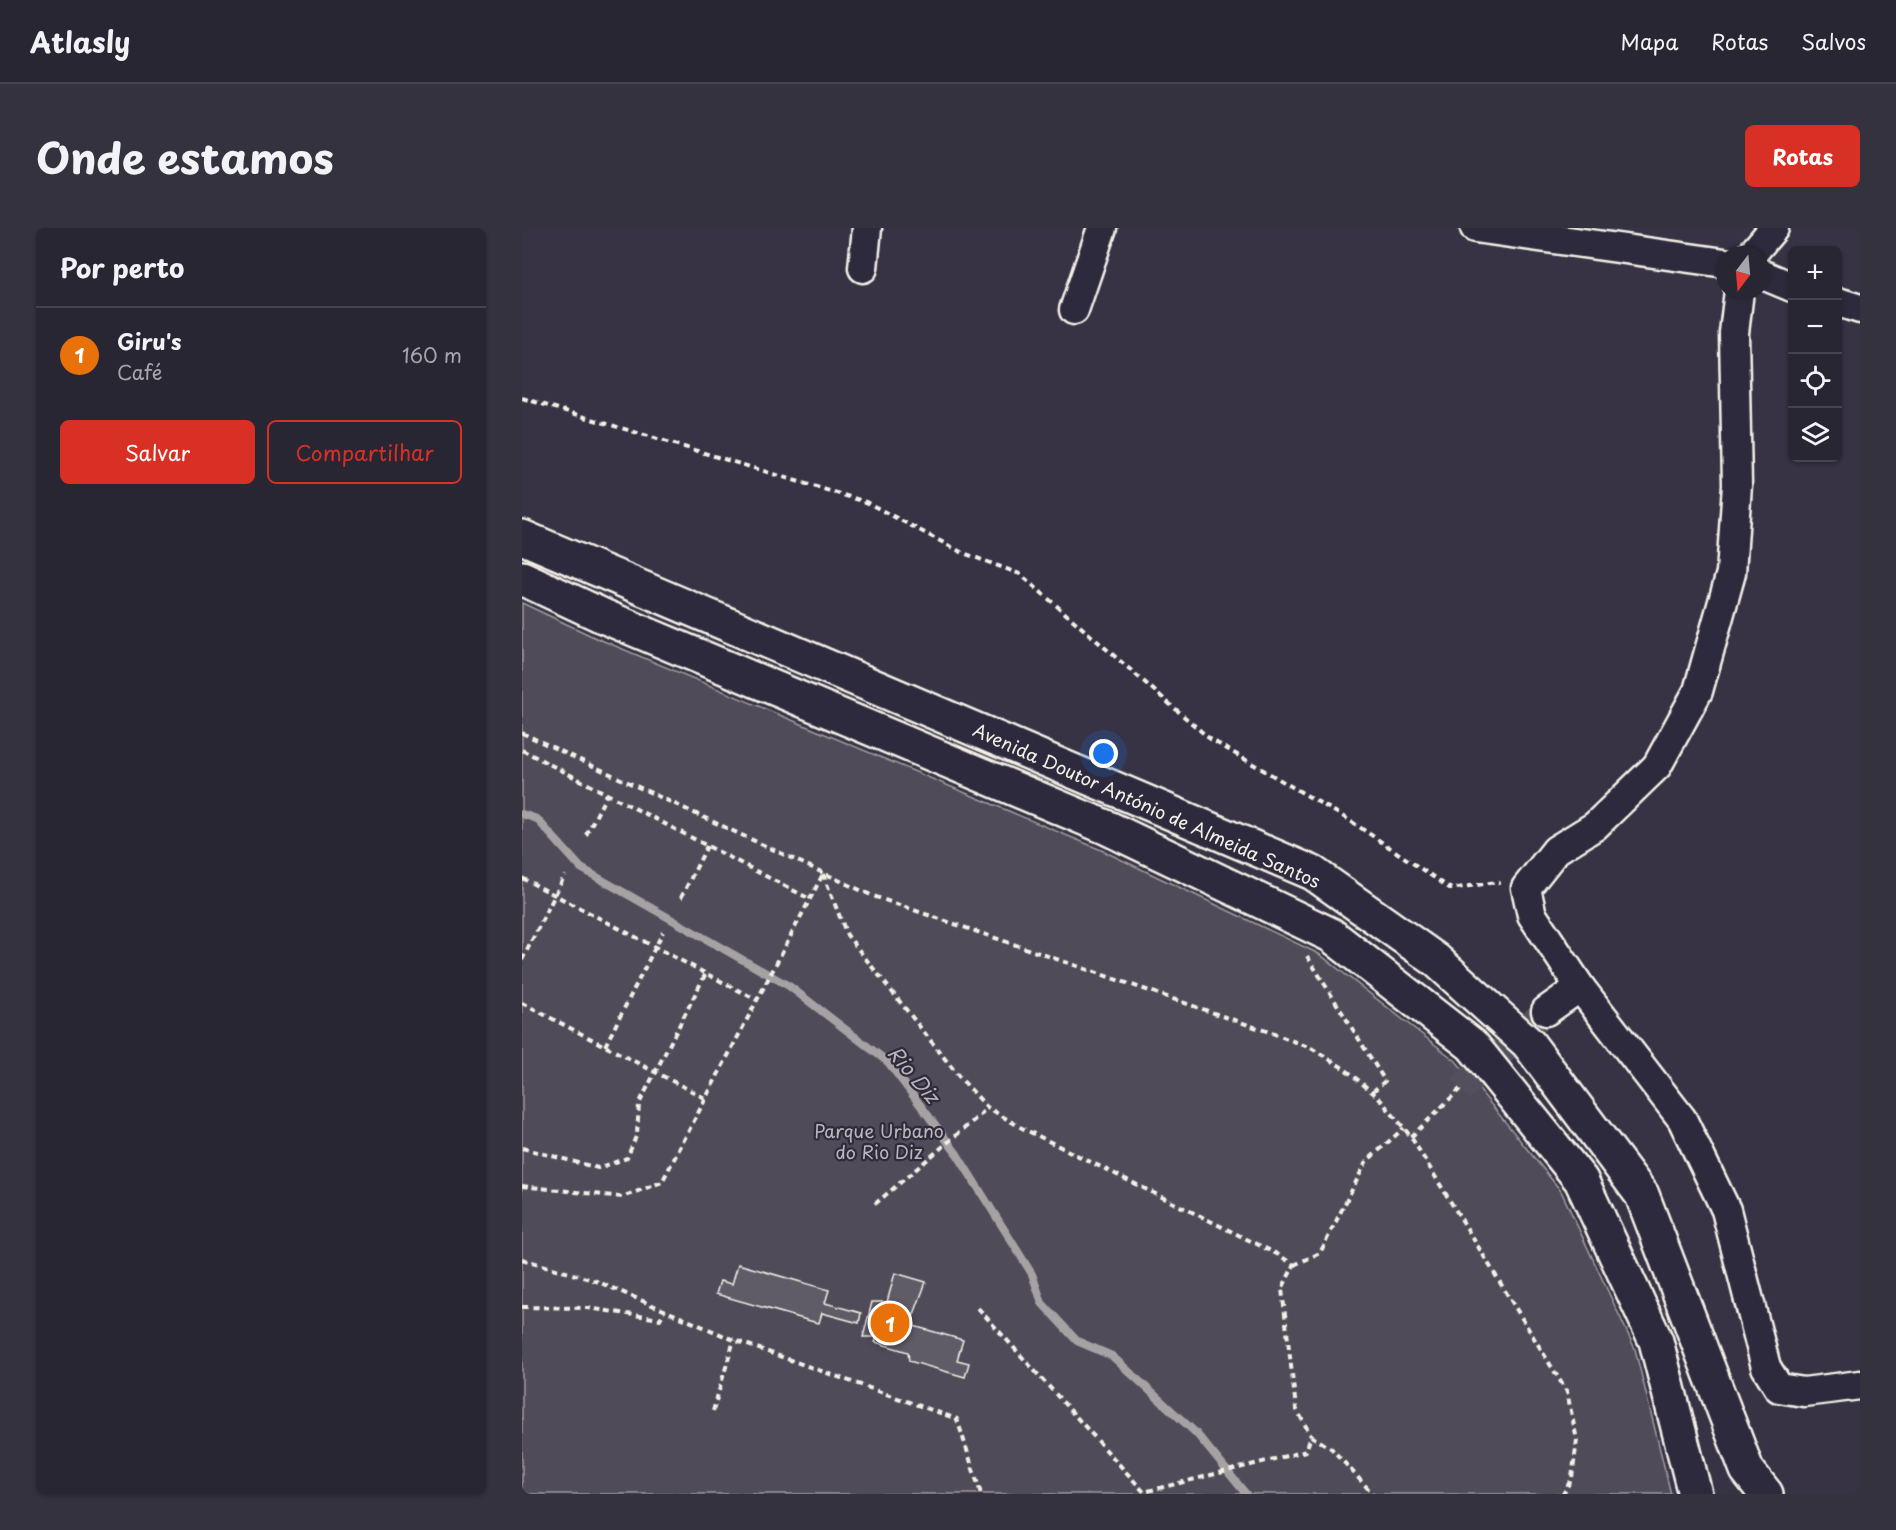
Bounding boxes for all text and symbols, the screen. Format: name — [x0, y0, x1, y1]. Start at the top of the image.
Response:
text: Atlasly — [30, 20, 130, 63]
text: Mapa — [1621, 25, 1678, 57]
text: Rotas — [1711, 25, 1768, 57]
text: Salvos — [1801, 25, 1866, 57]
text: Onde estamos — [36, 125, 334, 188]
button: Rotas — [1745, 125, 1860, 187]
north arrow — [1716, 246, 1770, 300]
map controls — [1788, 246, 1842, 462]
button: + — [1788, 246, 1842, 300]
text: Por perto — [60, 248, 184, 287]
button: − — [1788, 300, 1842, 354]
text: Giru's — [117, 324, 181, 357]
text: 1 — [75, 340, 84, 370]
text: 160 m — [402, 340, 462, 370]
button: locate — [1788, 354, 1842, 408]
text: Café — [117, 357, 162, 387]
button: layers — [1788, 408, 1842, 462]
button: Salvar — [60, 420, 255, 484]
button: Compartilhar — [267, 420, 462, 484]
street label: Avenida Doutor António de Almeida Santos — [969, 716, 1325, 894]
your location — [1089, 739, 1118, 768]
water label: Rio Diz — [881, 1039, 949, 1111]
park label: Parque Urbano do Rio Diz — [814, 1117, 944, 1165]
pin: 1 — [870, 1300, 910, 1346]

